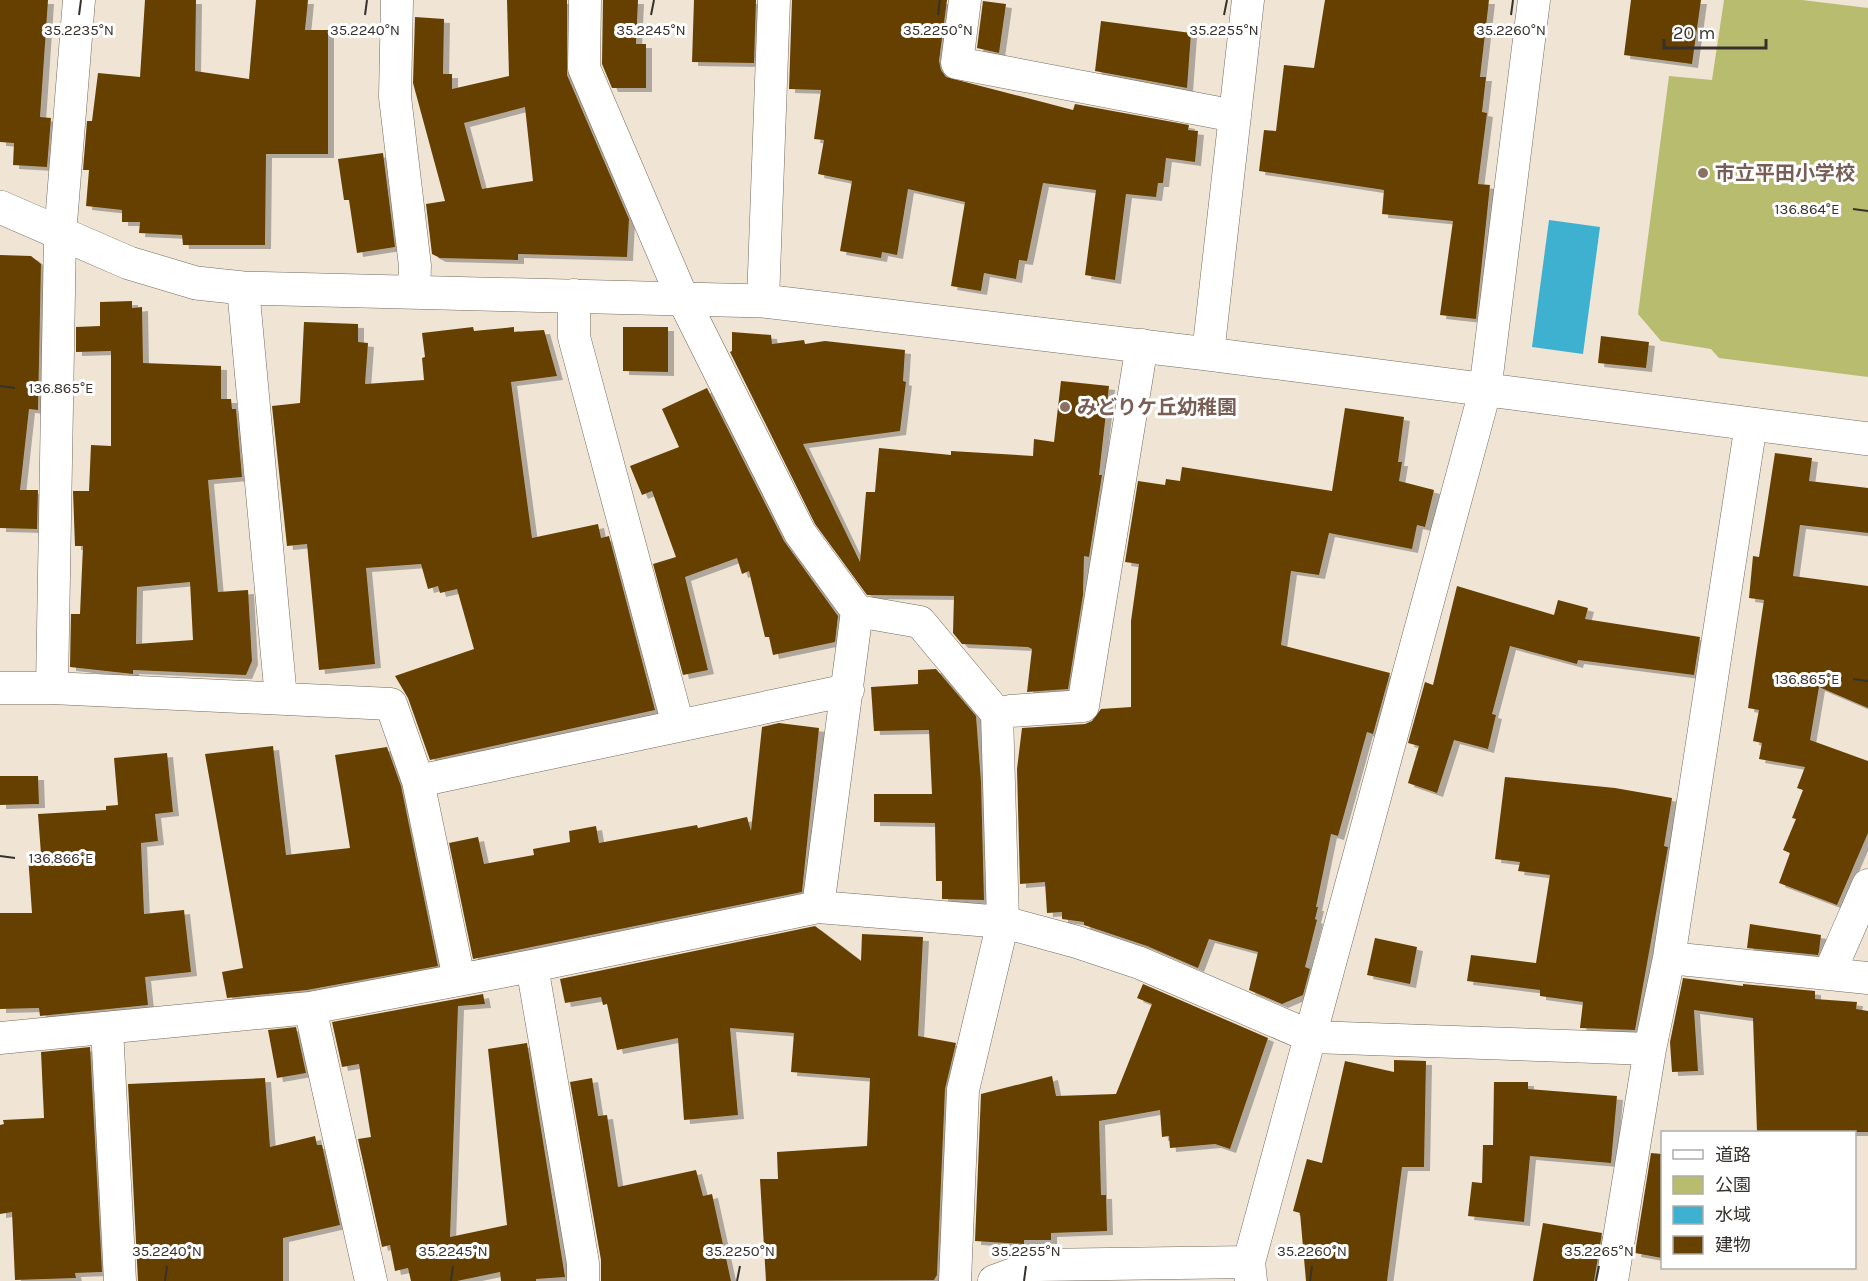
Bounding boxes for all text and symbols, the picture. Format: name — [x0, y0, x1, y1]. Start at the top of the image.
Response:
scale bar — [1664, 12, 1766, 50]
text: 35.2235°N — [44, 21, 114, 39]
text: 35.2240°N — [330, 21, 400, 39]
text: 35.2245°N — [616, 21, 686, 39]
text: 35.2250°N — [903, 21, 973, 39]
text: 35.2255°N — [1189, 21, 1259, 39]
text: 35.2260°N — [1476, 21, 1546, 39]
text: 20 m — [1673, 22, 1715, 44]
place label: 市立平田小学校 — [1715, 162, 1855, 185]
marker: 市立平田小学校 — [1696, 166, 1710, 180]
text: 136.864°E — [1775, 200, 1839, 218]
text: 136.865°E — [29, 379, 93, 397]
place label: みどりケ丘幼稚園 — [1077, 396, 1237, 419]
marker: みどりケ丘幼稚園 — [1058, 400, 1072, 414]
text: 136.865°E — [1775, 670, 1839, 688]
text: 136.866°E — [28, 849, 94, 867]
legend — [1661, 1131, 1856, 1269]
text: 道路 — [1715, 1144, 1751, 1166]
text: 公園 — [1715, 1174, 1751, 1196]
text: 水域 — [1715, 1204, 1751, 1226]
text: 建物 — [1715, 1234, 1751, 1256]
text: 35.2240°N — [132, 1242, 202, 1260]
text: 35.2245°N — [418, 1242, 488, 1260]
text: 35.2250°N — [705, 1242, 775, 1260]
text: 35.2255°N — [991, 1242, 1061, 1260]
text: 35.2260°N — [1277, 1242, 1347, 1260]
text: 35.2265°N — [1564, 1242, 1634, 1260]

